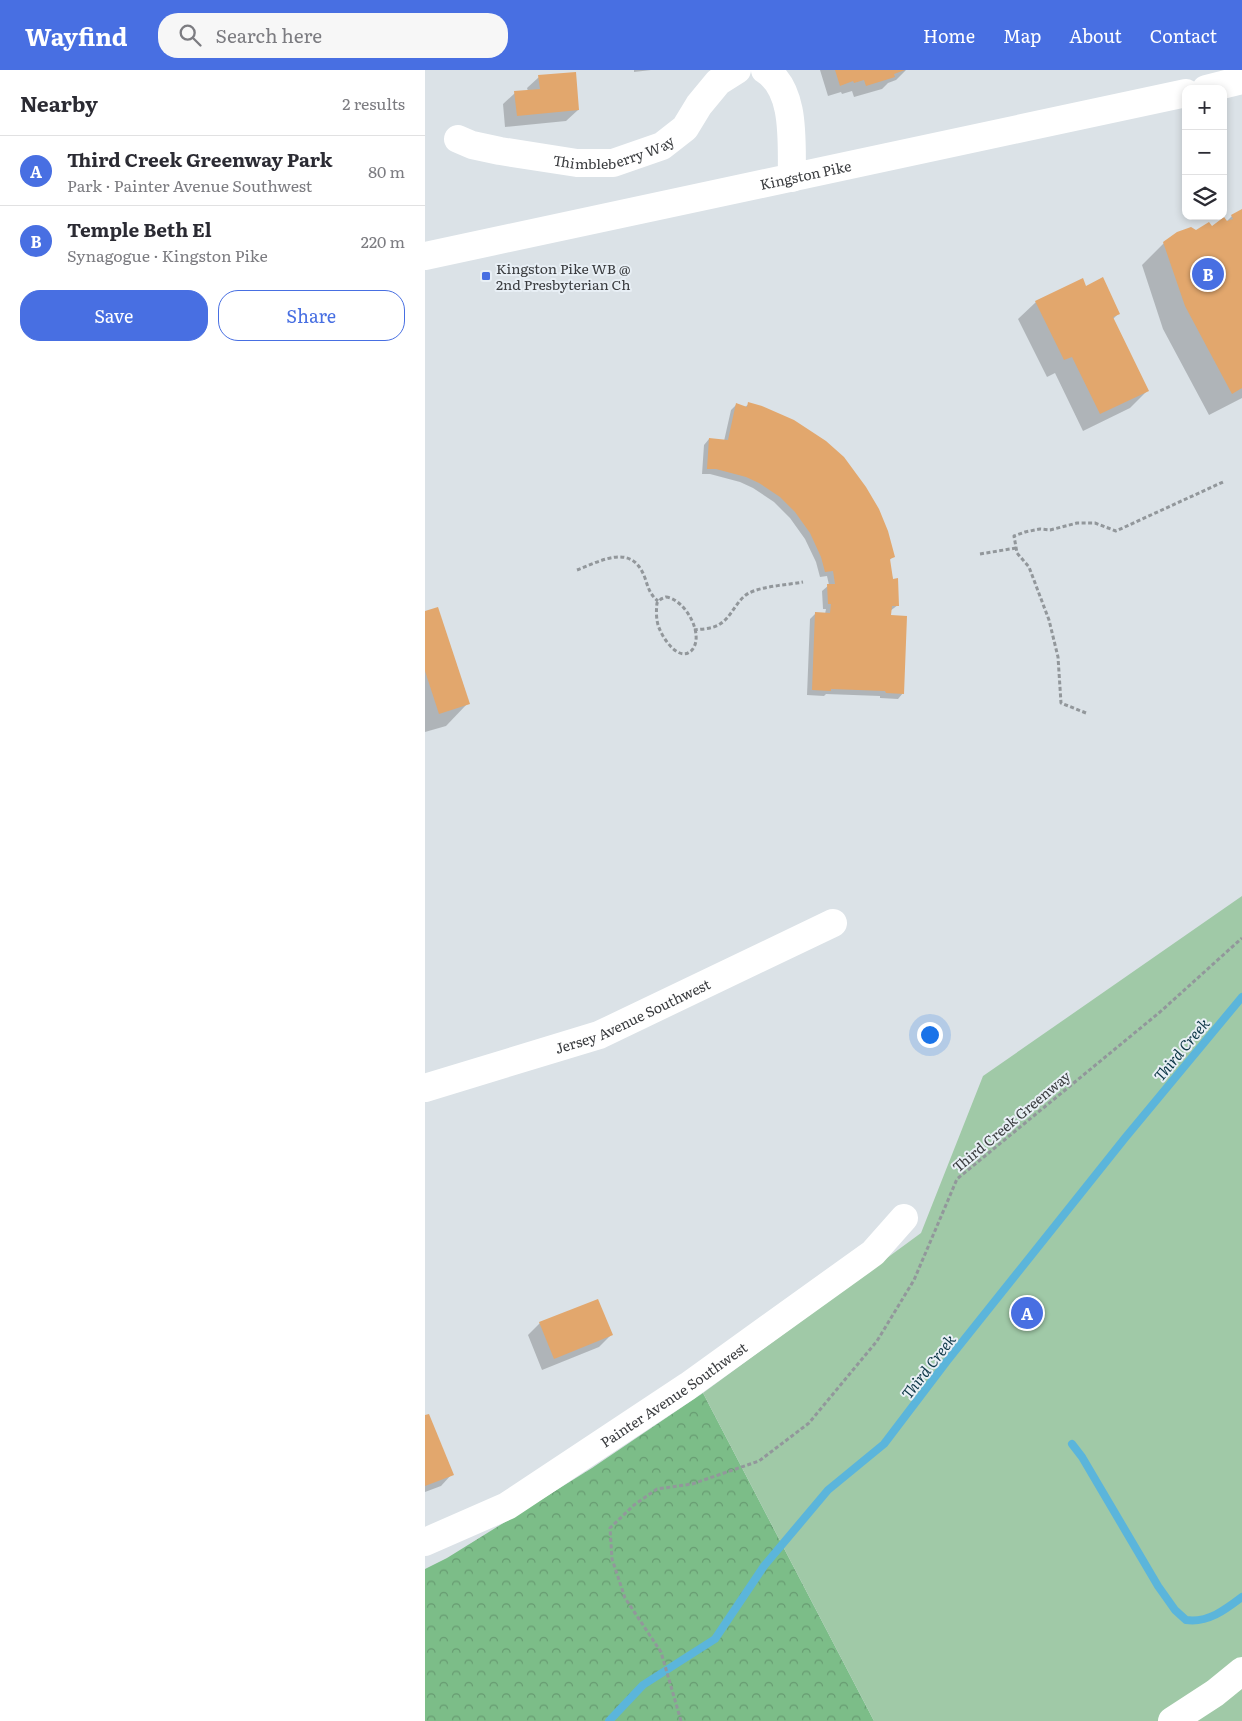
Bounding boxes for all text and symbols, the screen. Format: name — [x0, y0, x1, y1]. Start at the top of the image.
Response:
search box — [158, 13, 508, 58]
text: Wayfind — [25, 18, 128, 53]
icon: search — [176, 21, 204, 49]
text: Search here — [216, 21, 322, 49]
text: Home — [923, 22, 975, 49]
text: Map — [1003, 22, 1041, 49]
text: About — [1069, 22, 1122, 49]
text: Contact — [1150, 22, 1217, 49]
map controls — [1182, 85, 1227, 220]
button: + — [1182, 85, 1227, 130]
text: Nearby — [20, 87, 98, 118]
text: 2 results — [342, 91, 405, 115]
street label: Thimbleberry Way — [552, 130, 679, 173]
button: − — [1182, 130, 1227, 175]
text: Third Creek Greenway Park — [67, 145, 333, 173]
street label: Kingston Pike — [758, 155, 853, 194]
text: A — [30, 159, 42, 183]
text: 80 m — [368, 159, 405, 183]
text: Park · Painter Avenue Southwest — [67, 173, 312, 197]
button: layers — [1182, 175, 1227, 220]
text: Temple Beth El — [67, 215, 212, 243]
text: B — [30, 229, 42, 253]
text: 220 m — [361, 229, 405, 253]
text: Synagogue · Kingston Pike — [67, 243, 268, 267]
pin: B — [1192, 255, 1224, 293]
place label: Kingston Pike WB @ 2nd Presbyterian Ch — [496, 258, 631, 294]
marker: Kingston Pike WB @ 2nd Presbyterian Ch — [480, 270, 492, 282]
button: Save — [20, 290, 208, 341]
button: Share — [218, 290, 405, 341]
street label: Jersey Avenue Southwest — [552, 973, 714, 1058]
water label: Third Creek — [1148, 1012, 1215, 1086]
your location — [917, 1022, 943, 1048]
street label: Third Creek Greenway — [948, 1065, 1075, 1176]
pin: A — [1011, 1294, 1043, 1332]
water label: Third Creek — [895, 1328, 961, 1403]
street label: Painter Avenue Southwest — [596, 1337, 751, 1452]

